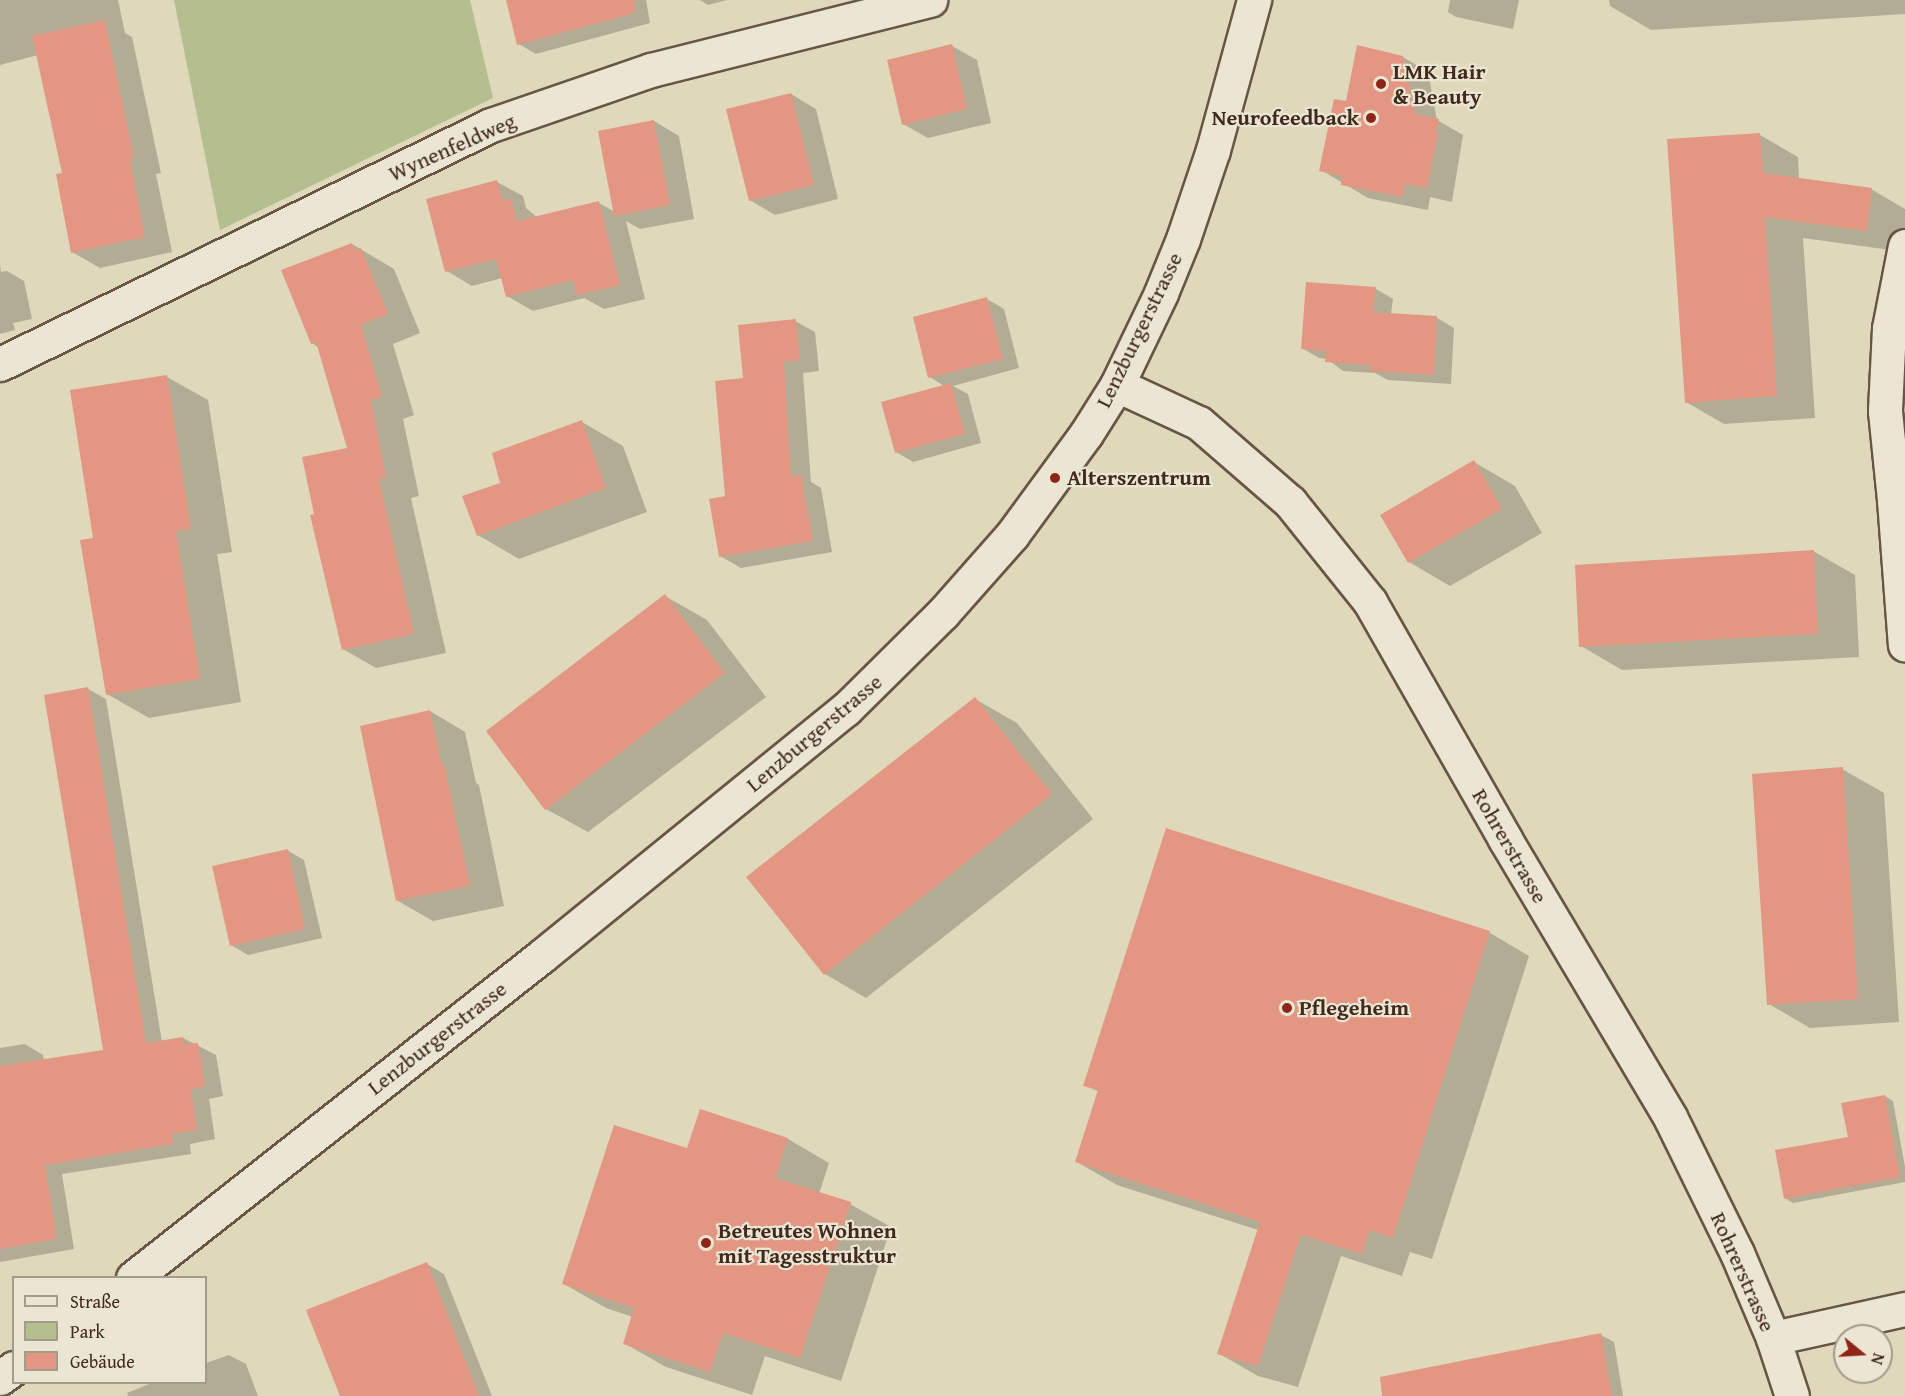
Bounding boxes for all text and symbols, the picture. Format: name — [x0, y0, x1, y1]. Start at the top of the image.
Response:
place label: LMK Hair & Beauty — [1393, 58, 1486, 110]
marker: LMK Hair & Beauty — [1374, 77, 1388, 91]
place label: Neurofeedback — [1212, 105, 1359, 131]
street label: Wynenfeldweg — [384, 107, 520, 187]
marker: Neurofeedback — [1364, 111, 1378, 125]
street label: Lenzburgerstrasse — [1090, 248, 1188, 412]
place label: Alterszentrum — [1067, 465, 1211, 491]
marker: Alterszentrum — [1048, 471, 1062, 485]
street label: Lenzburgerstrasse — [741, 668, 887, 798]
street label: Rohrerstrasse — [1467, 784, 1553, 908]
street label: Lenzburgerstrasse — [362, 975, 512, 1101]
place label: Pflegeheim — [1299, 995, 1409, 1021]
marker: Pflegeheim — [1280, 1001, 1294, 1015]
street label: Rohrerstrasse — [1705, 1208, 1781, 1336]
place label: Betreutes Wohnen mit Tagesstruktur — [718, 1217, 897, 1268]
marker: Betreutes Wohnen mit Tagesstruktur — [699, 1236, 713, 1250]
legend — [12, 1276, 207, 1384]
text: Straße — [70, 1288, 120, 1315]
text: Park — [70, 1318, 105, 1345]
north arrow — [1833, 1324, 1893, 1384]
text: Gebäude — [70, 1348, 135, 1375]
text: N — [1865, 1350, 1891, 1368]

